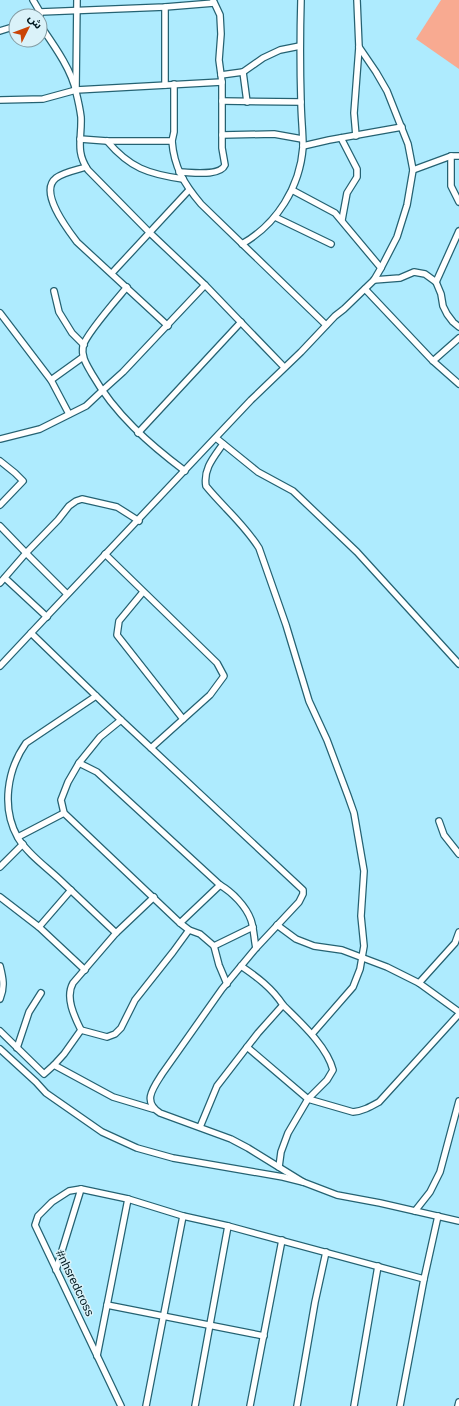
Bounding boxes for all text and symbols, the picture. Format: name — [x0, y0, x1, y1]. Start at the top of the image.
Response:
north arrow — [8, 8, 48, 48]
text: ش — [25, 12, 45, 32]
street label: #nhsredcross — [53, 1248, 97, 1318]

